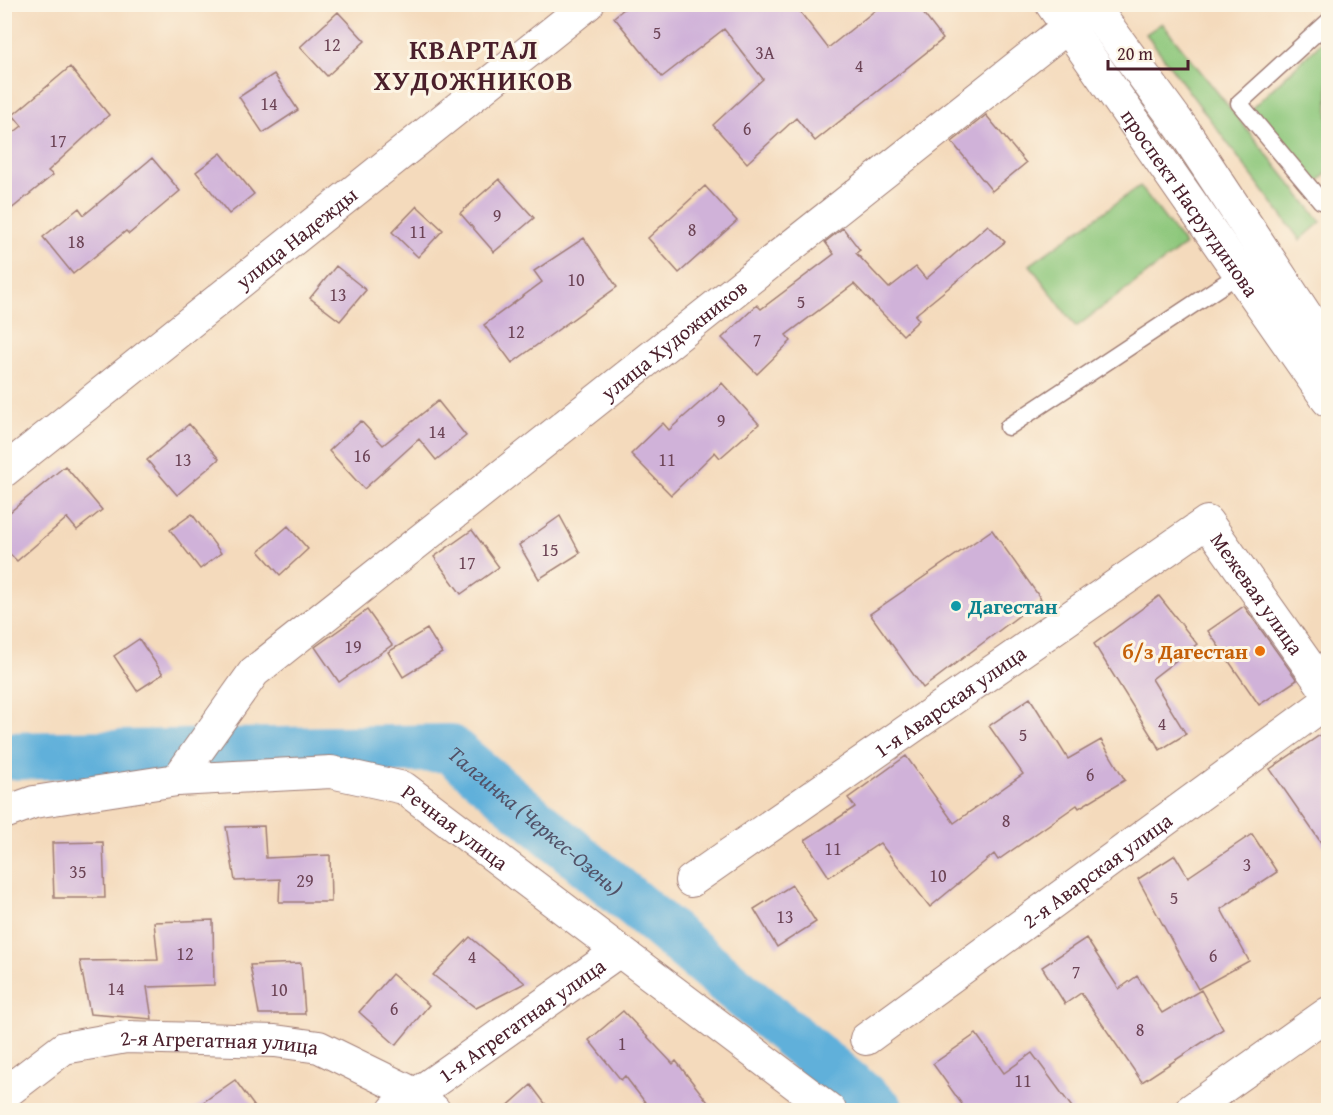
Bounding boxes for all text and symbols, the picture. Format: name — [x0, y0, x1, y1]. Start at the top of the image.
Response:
house number: 5 — [653, 19, 661, 46]
district label: КВАРТАЛ ХУДОЖНИКОВ — [374, 29, 574, 100]
house number: 12 — [323, 31, 341, 58]
scale bar — [1108, 33, 1188, 71]
house number: 3А — [755, 39, 775, 66]
text: 20 m — [1117, 40, 1153, 67]
house number: 4 — [855, 52, 863, 79]
house number: 14 — [260, 90, 278, 117]
street label: проспект Насрутдинова — [1114, 102, 1267, 303]
house number: 6 — [743, 115, 751, 142]
house number: 17 — [49, 127, 67, 154]
street label: улица Надежды — [228, 179, 364, 296]
house number: 9 — [493, 202, 501, 229]
house number: 8 — [688, 216, 696, 243]
house number: 11 — [409, 218, 427, 245]
house number: 18 — [67, 228, 85, 255]
house number: 10 — [567, 266, 585, 293]
street label: улица Художников — [593, 272, 753, 408]
house number: 13 — [329, 281, 347, 308]
house number: 5 — [797, 288, 805, 315]
house number: 12 — [507, 318, 525, 345]
house number: 7 — [753, 326, 761, 353]
house number: 9 — [717, 407, 725, 434]
house number: 14 — [428, 418, 446, 445]
house number: 16 — [353, 442, 371, 469]
house number: 13 — [174, 446, 192, 473]
house number: 11 — [658, 446, 676, 473]
street label: Межевая улица — [1203, 526, 1312, 661]
house number: 15 — [541, 536, 559, 563]
house number: 17 — [458, 549, 476, 576]
place label: Дагестан — [967, 591, 1058, 622]
marker: Дагестан — [949, 599, 963, 613]
house number: 19 — [344, 633, 362, 660]
place label: б/з Дагестан — [1122, 636, 1248, 667]
street label: 1-я Аварская улица — [867, 637, 1032, 765]
marker: б/з Дагестан — [1253, 644, 1267, 658]
house number: 4 — [1158, 710, 1166, 737]
house number: 5 — [1019, 721, 1027, 748]
water label: Талгинка (Черкес-Озень) — [441, 738, 630, 903]
house number: 6 — [1086, 761, 1094, 788]
street label: Речная улица — [396, 776, 515, 877]
street label: 2-я Аварская улица — [1015, 805, 1178, 936]
house number: 8 — [1002, 807, 1010, 834]
house number: 11 — [824, 835, 842, 862]
house number: 3 — [1243, 851, 1251, 878]
house number: 35 — [69, 858, 87, 885]
house number: 10 — [929, 862, 947, 889]
house number: 29 — [296, 867, 314, 894]
house number: 5 — [1170, 884, 1178, 911]
house number: 13 — [776, 903, 794, 930]
house number: 12 — [176, 940, 194, 967]
house number: 6 — [1209, 942, 1217, 969]
house number: 4 — [468, 943, 476, 970]
street label: 1-я Агрегатная улица — [431, 950, 611, 1090]
house number: 7 — [1072, 958, 1080, 985]
house number: 14 — [107, 975, 125, 1002]
house number: 10 — [270, 976, 288, 1003]
house number: 6 — [390, 995, 398, 1022]
house number: 8 — [1136, 1016, 1144, 1043]
street label: 2-я Агрегатная улица — [117, 1021, 320, 1062]
house number: 1 — [618, 1030, 626, 1057]
house number: 11 — [1014, 1067, 1032, 1094]

